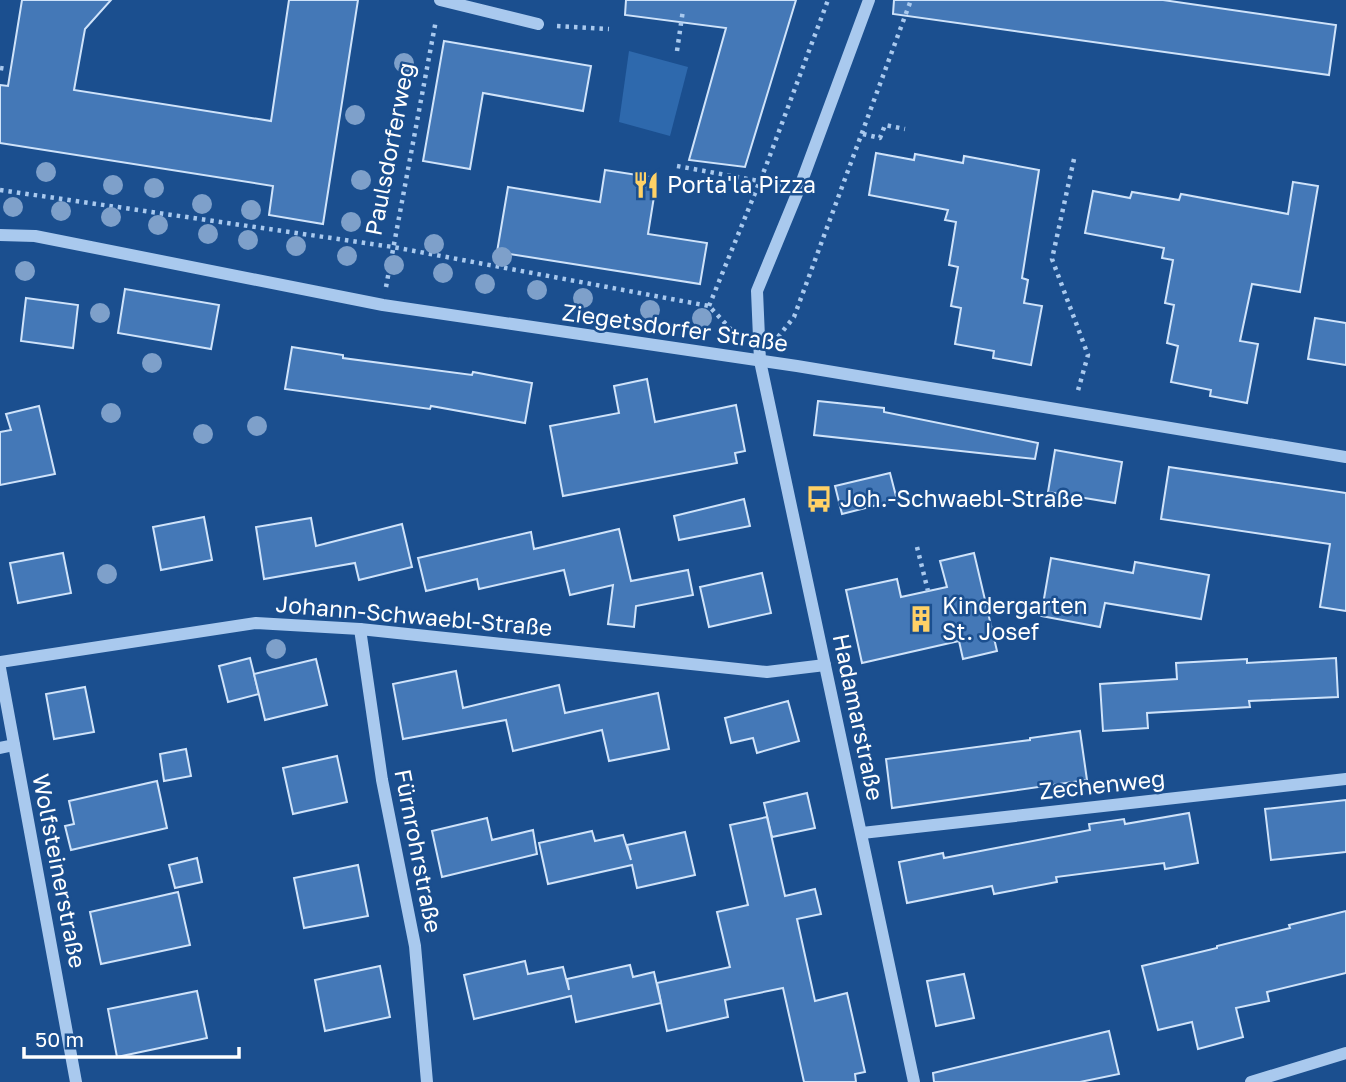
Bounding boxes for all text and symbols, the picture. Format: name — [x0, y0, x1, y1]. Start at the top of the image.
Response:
street label: Paulsdorferweg — [359, 60, 420, 238]
restaurant icon: Porta'la Pizza — [631, 170, 661, 200]
place label: Porta'la Pizza — [667, 170, 816, 198]
street label: Ziegetsdorfer Straße — [560, 297, 790, 357]
bus stop icon: Joh.-Schwaebl-Straße — [804, 484, 834, 514]
place label: Joh.-Schwaebl-Straße — [840, 484, 1083, 512]
street label: Johann-Schwaebl-Straße — [275, 589, 554, 641]
place label: Kindergarten St. Josef — [942, 591, 1088, 645]
building icon: Kindergarten St. Josef — [906, 604, 936, 634]
street label: Hadamarstraße — [828, 631, 890, 803]
street label: Zechenweg — [1038, 763, 1166, 805]
street label: Fürnrohrstraße — [389, 767, 449, 935]
street label: Wolfsteinerstraße — [27, 771, 93, 970]
scale bar — [24, 1016, 240, 1060]
text: 50 m — [35, 1026, 84, 1052]

